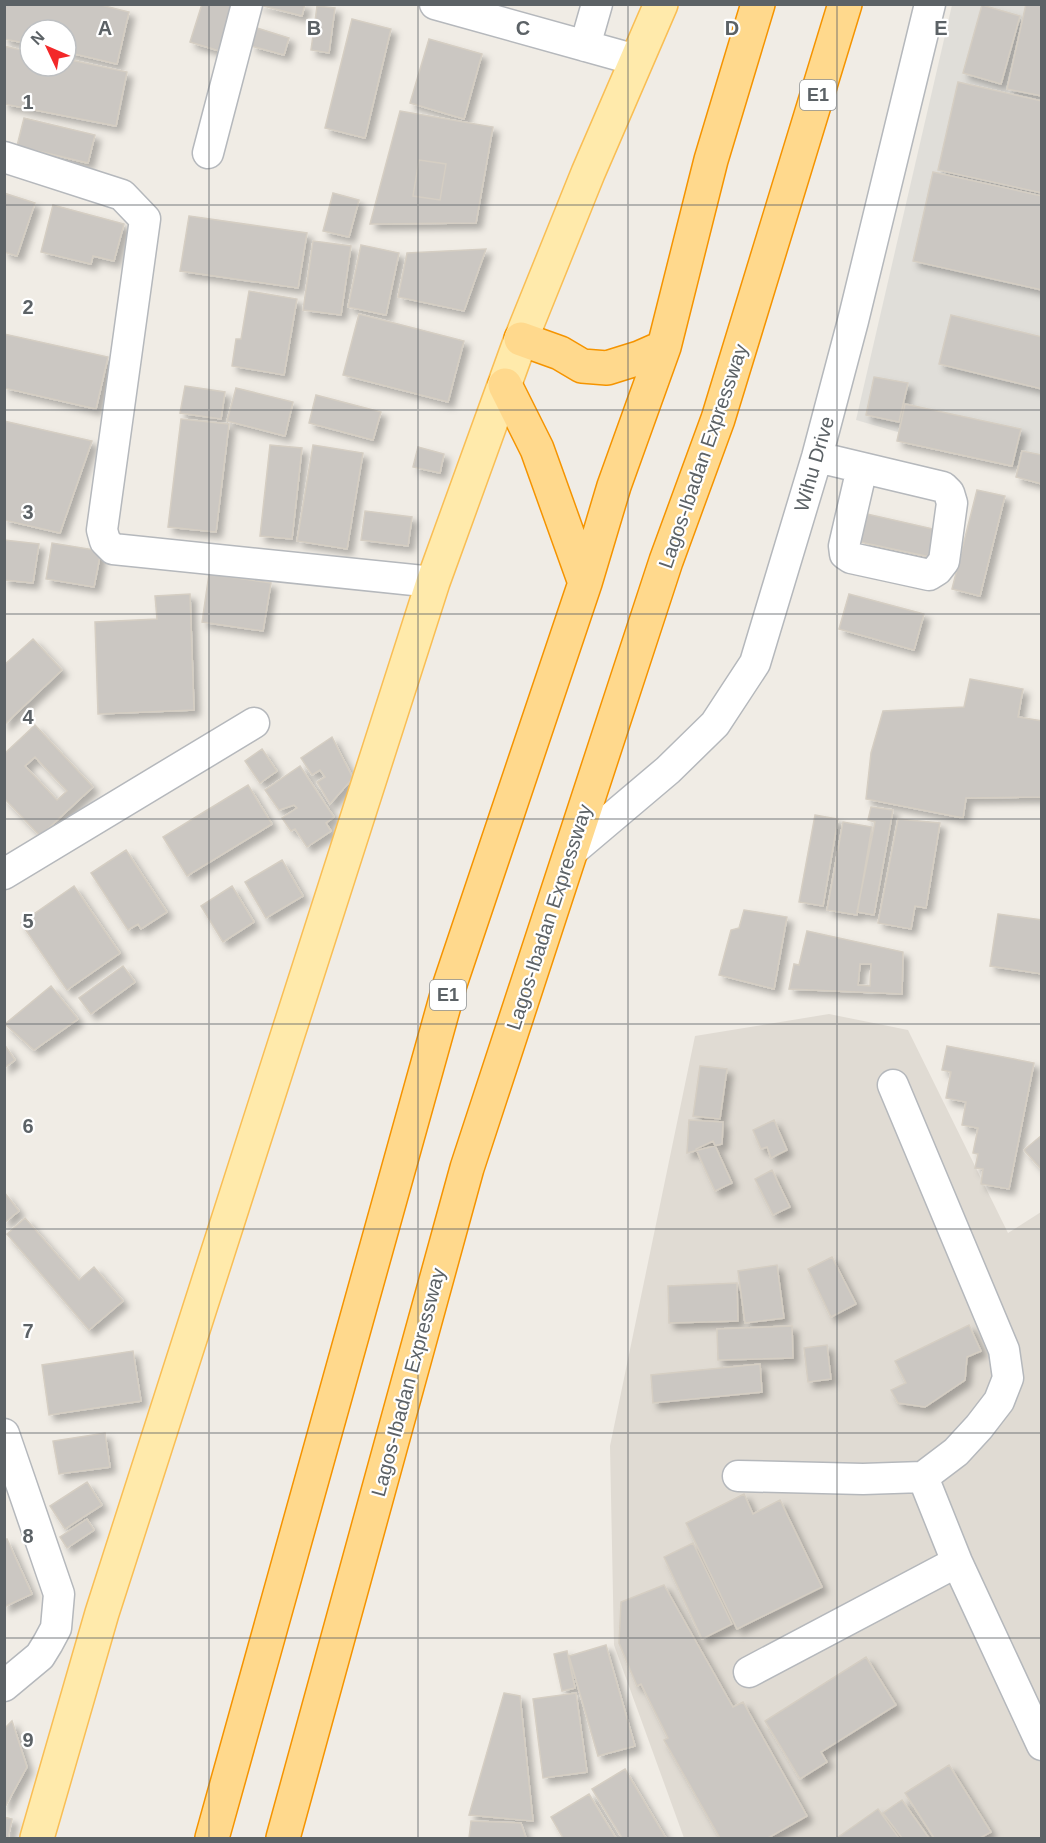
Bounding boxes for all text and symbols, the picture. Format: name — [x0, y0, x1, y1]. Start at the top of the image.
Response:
text: A — [98, 17, 112, 39]
text: B — [307, 17, 321, 39]
text: C — [516, 17, 530, 39]
text: D — [725, 17, 739, 39]
text: E — [934, 17, 948, 39]
north arrow — [18, 18, 78, 78]
text: N — [27, 28, 48, 48]
road number: E1 — [800, 80, 836, 110]
text: 1 — [22, 91, 34, 113]
text: 2 — [22, 296, 34, 318]
street label: Lagos-Ibadan Expressway — [654, 341, 752, 571]
street label: Wihu Drive — [790, 414, 838, 514]
text: 3 — [22, 501, 34, 523]
text: 4 — [22, 706, 34, 728]
street label: Lagos-Ibadan Expressway — [502, 802, 596, 1032]
text: 5 — [22, 910, 34, 932]
road number: E1 — [430, 980, 466, 1010]
text: 6 — [22, 1115, 34, 1137]
street label: Lagos-Ibadan Expressway — [367, 1265, 449, 1499]
text: 7 — [22, 1320, 34, 1342]
text: 8 — [22, 1525, 34, 1547]
text: 9 — [22, 1729, 34, 1751]

